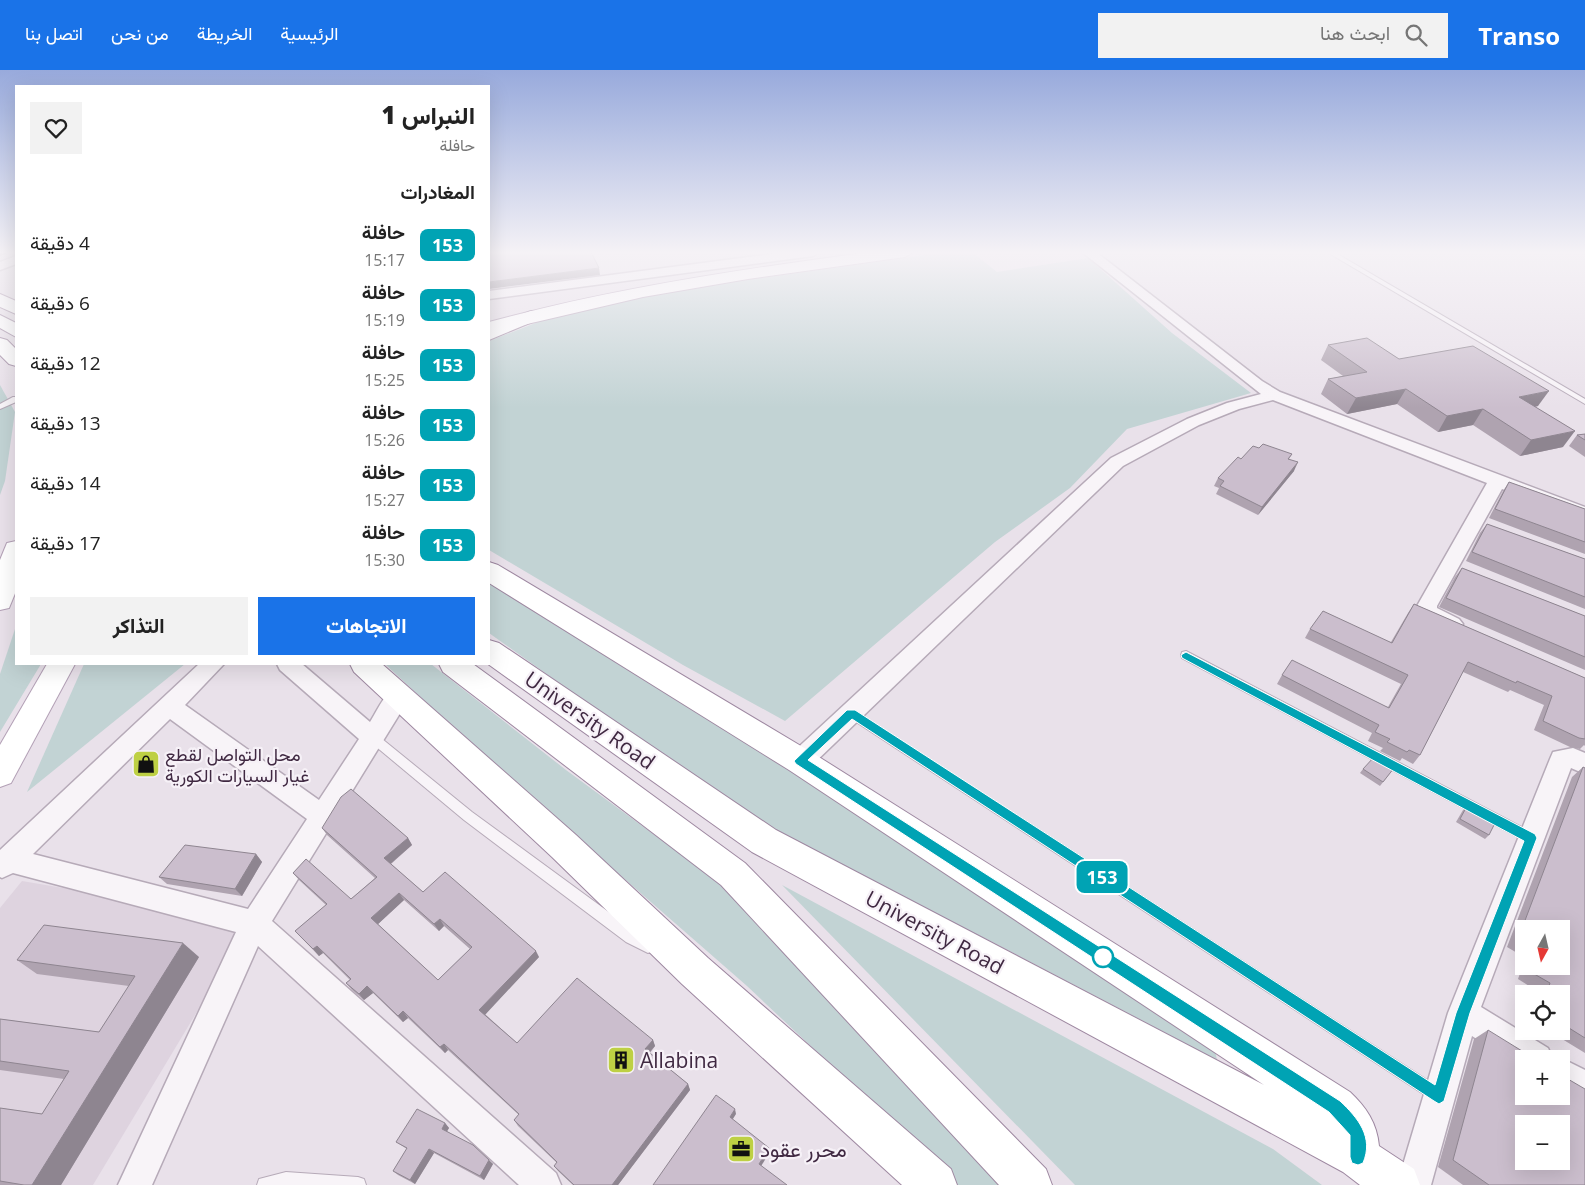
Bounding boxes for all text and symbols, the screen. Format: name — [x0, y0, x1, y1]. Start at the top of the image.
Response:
search box — [1098, 13, 1448, 58]
text: Transo — [1478, 19, 1560, 52]
text: ابحث هنا — [1320, 20, 1390, 46]
text: اتصل بنا — [25, 21, 83, 45]
text: من نحن — [111, 21, 169, 45]
text: الخريطة — [197, 21, 252, 45]
text: الرئيسية — [280, 21, 339, 45]
icon: search — [1402, 21, 1430, 49]
text: النبراس 1 — [381, 98, 475, 131]
button: heart — [30, 102, 82, 154]
text: حافلة — [439, 134, 475, 156]
text: المغادرات — [400, 179, 475, 205]
text: حافلة — [362, 219, 405, 245]
text: 4 دقيقة — [30, 230, 90, 256]
text: 153 — [432, 233, 463, 257]
text: 15:17 — [364, 249, 405, 271]
text: حافلة — [362, 279, 405, 305]
text: 6 دقيقة — [30, 290, 90, 316]
text: 153 — [432, 293, 463, 317]
text: 15:19 — [364, 309, 405, 331]
text: حافلة — [362, 339, 405, 365]
text: 12 دقيقة — [30, 350, 101, 376]
text: 153 — [432, 353, 463, 377]
text: 15:25 — [364, 369, 405, 391]
text: حافلة — [362, 399, 405, 425]
text: 13 دقيقة — [30, 410, 101, 436]
text: 153 — [432, 413, 463, 437]
text: 15:26 — [364, 429, 405, 451]
text: حافلة — [362, 459, 405, 485]
text: 14 دقيقة — [30, 470, 101, 496]
text: 153 — [432, 473, 463, 497]
text: 15:27 — [364, 489, 405, 511]
text: حافلة — [362, 519, 405, 545]
text: 17 دقيقة — [30, 530, 101, 556]
text: 153 — [432, 533, 463, 557]
text: 15:30 — [364, 549, 405, 571]
button: التذاكر — [30, 597, 248, 655]
button: الاتجاهات — [258, 597, 475, 655]
street label: University Road — [519, 665, 661, 775]
place label: محل التواصل لقطع غيار السيارات الكورية — [165, 742, 309, 787]
shop icon: محل التواصل لقطع غيار السيارات الكورية — [131, 749, 161, 779]
line badge: 153 — [1073, 861, 1131, 893]
text: 153 — [1087, 865, 1117, 889]
street label: University Road — [861, 884, 1009, 980]
north arrow — [1515, 920, 1570, 975]
map controls — [1515, 920, 1570, 1170]
unlabelled marker — [1092, 946, 1114, 968]
button: locate — [1515, 985, 1570, 1040]
building icon: Allabina — [606, 1045, 636, 1075]
place label: Allabina — [640, 1046, 718, 1074]
button: + — [1515, 1050, 1570, 1105]
button: − — [1515, 1115, 1570, 1170]
office icon: محرر عقود — [726, 1134, 756, 1164]
place label: محرر عقود — [760, 1135, 847, 1163]

